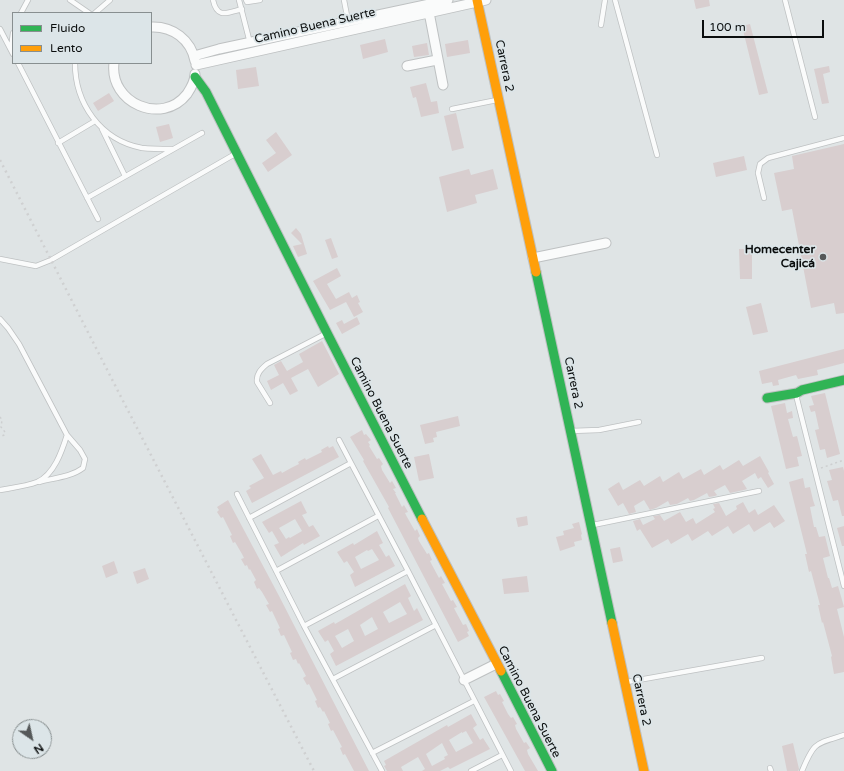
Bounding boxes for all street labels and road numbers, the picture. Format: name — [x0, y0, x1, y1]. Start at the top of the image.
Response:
street label: Camino Buena Suerte — [253, 5, 377, 47]
street label: Carrera 2 — [491, 39, 517, 93]
street label: Camino Buena Suerte — [347, 355, 415, 471]
street label: Carrera 2 — [560, 356, 586, 410]
street label: Camino Buena Suerte — [495, 644, 563, 760]
street label: Carrera 2 — [628, 673, 654, 727]

